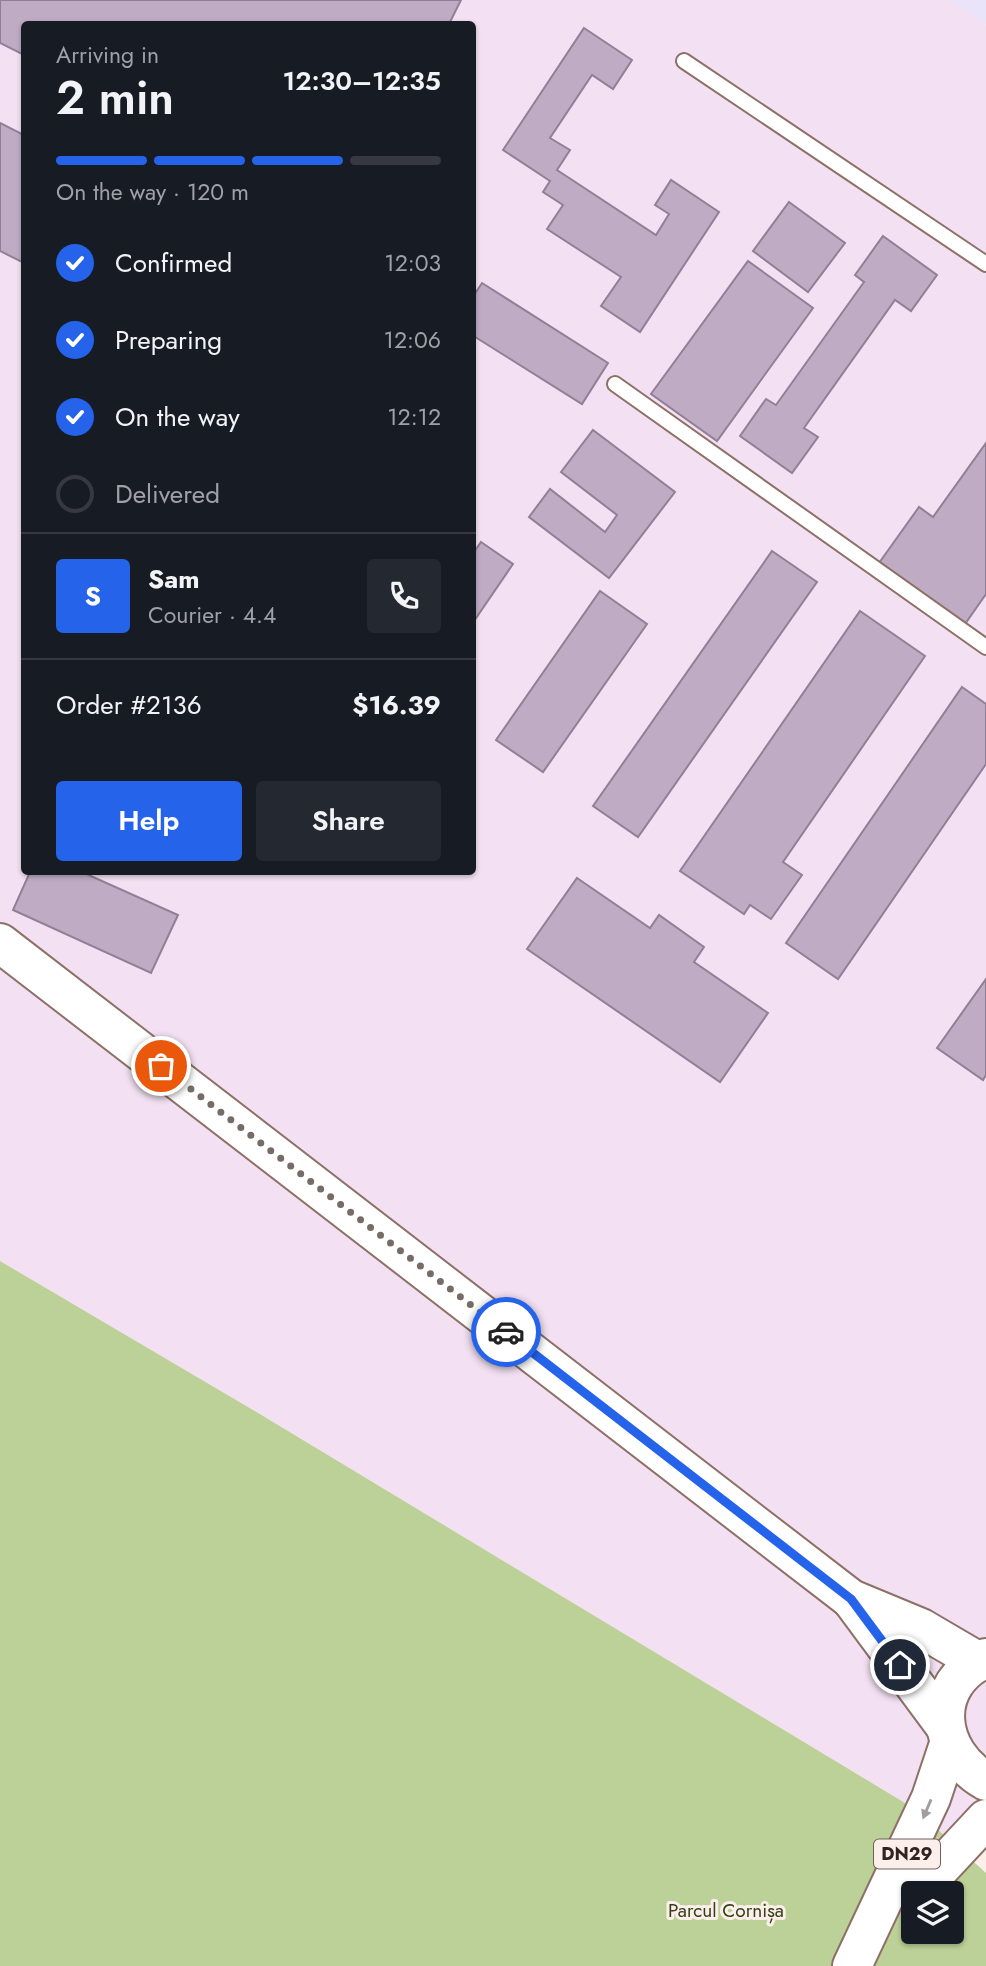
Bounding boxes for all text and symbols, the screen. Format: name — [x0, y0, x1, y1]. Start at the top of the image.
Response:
text: Arriving in — [56, 38, 159, 72]
text: 12:30–12:35 — [282, 62, 441, 100]
text: 2 min — [56, 65, 174, 131]
text: On the way · 120 m — [56, 175, 249, 209]
icon: check — [56, 244, 94, 282]
text: Confirmed — [115, 244, 232, 282]
text: 12:03 — [384, 246, 441, 280]
icon: check — [56, 321, 94, 359]
text: Preparing — [115, 321, 222, 359]
text: 12:06 — [384, 323, 441, 357]
icon: check — [56, 398, 94, 436]
text: On the way — [115, 398, 240, 436]
text: 12:12 — [387, 400, 441, 434]
text: Delivered — [115, 475, 220, 513]
button: phone — [367, 559, 441, 633]
text: Sam — [148, 560, 200, 598]
text: S — [85, 577, 101, 615]
text: Courier · 4.4 — [148, 598, 276, 632]
text: Order #2136 — [56, 686, 202, 724]
text: $16.39 — [352, 686, 441, 724]
button: Help — [56, 781, 242, 861]
button: Share — [256, 781, 441, 861]
pin — [131, 1036, 191, 1096]
icon: bag — [142, 1047, 180, 1085]
courier — [471, 1297, 541, 1367]
icon: car — [487, 1313, 525, 1351]
pin — [870, 1635, 930, 1695]
icon: home — [881, 1646, 919, 1684]
one-way arrow — [921, 1799, 933, 1819]
road number: DN29 — [874, 1840, 940, 1868]
map controls — [901, 1881, 964, 1944]
button: layers — [901, 1881, 964, 1944]
park label: Parcul Cornișa — [668, 1897, 784, 1924]

